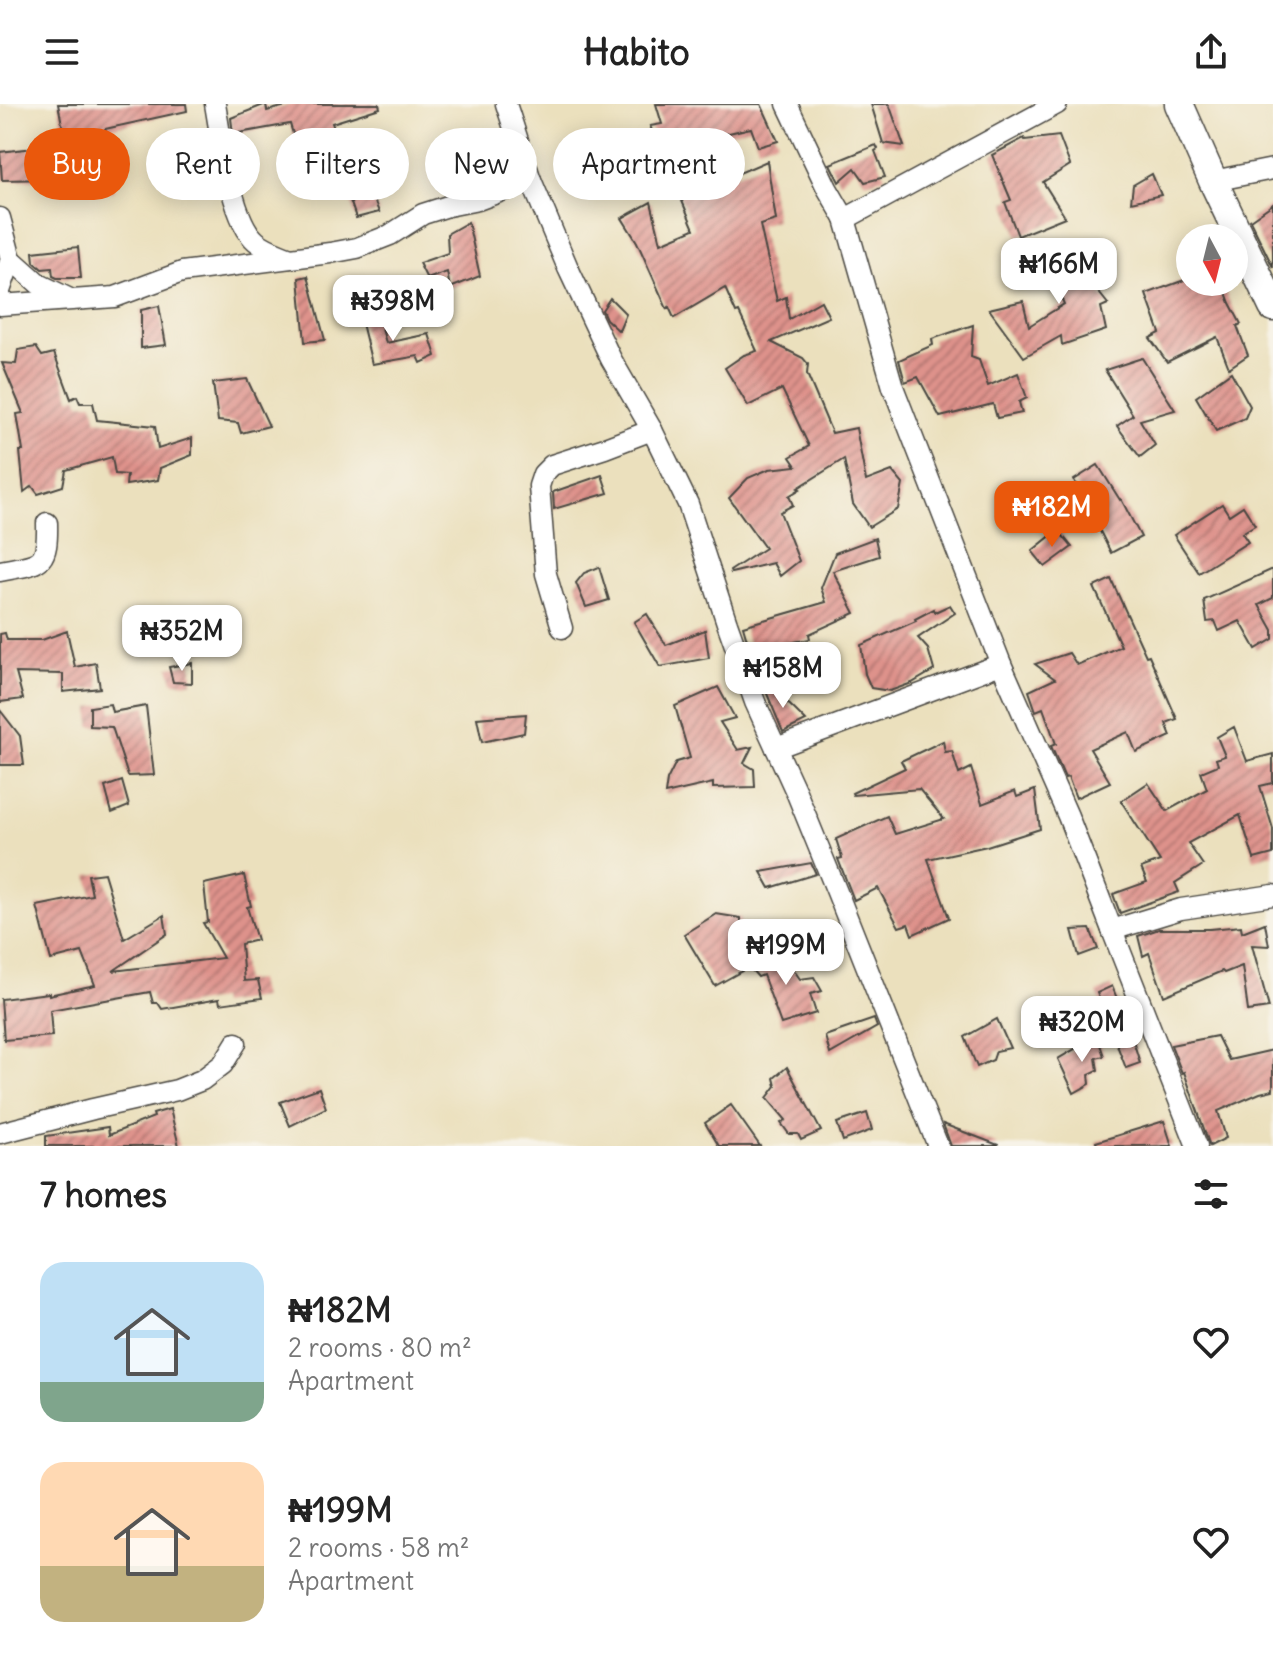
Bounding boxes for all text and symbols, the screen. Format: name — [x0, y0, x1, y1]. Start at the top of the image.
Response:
icon: menu — [40, 30, 84, 74]
text: Habito — [583, 30, 690, 75]
icon: share — [1189, 30, 1233, 74]
chip: Buy — [24, 128, 130, 200]
chip: Rent — [146, 128, 260, 200]
chip: Filters — [276, 128, 409, 200]
chip: New — [425, 128, 537, 200]
chip: Apartment — [553, 128, 745, 200]
north arrow — [1176, 224, 1248, 296]
map controls — [1176, 224, 1248, 296]
pin: ₦166M — [1003, 238, 1115, 306]
text: ₦166M — [1019, 247, 1099, 280]
pin: ₦398M — [337, 275, 449, 343]
text: ₦398M — [351, 284, 435, 317]
pin: ₦182M — [996, 481, 1108, 549]
text: ₦182M — [1012, 490, 1092, 523]
pin: ₦352M — [126, 605, 238, 673]
text: ₦352M — [140, 614, 224, 647]
pin: ₦158M — [727, 642, 839, 710]
text: ₦158M — [743, 651, 823, 684]
pin: ₦199M — [730, 919, 842, 987]
text: ₦199M — [746, 928, 826, 961]
pin: ₦320M — [1026, 996, 1138, 1064]
text: ₦320M — [1039, 1005, 1125, 1038]
icon: filters — [1189, 1172, 1233, 1216]
text: 7 homes — [40, 1173, 167, 1216]
text: ₦182M — [288, 1288, 392, 1331]
icon: home — [104, 1294, 200, 1390]
icon: heart — [1189, 1320, 1233, 1364]
text: 2 rooms · 80 m² — [288, 1331, 472, 1364]
text: Apartment — [288, 1364, 414, 1397]
text: ₦199M — [288, 1488, 393, 1531]
icon: home — [104, 1494, 200, 1590]
icon: heart — [1189, 1520, 1233, 1564]
text: 2 rooms · 58 m² — [288, 1531, 469, 1564]
text: Apartment — [288, 1564, 414, 1597]

